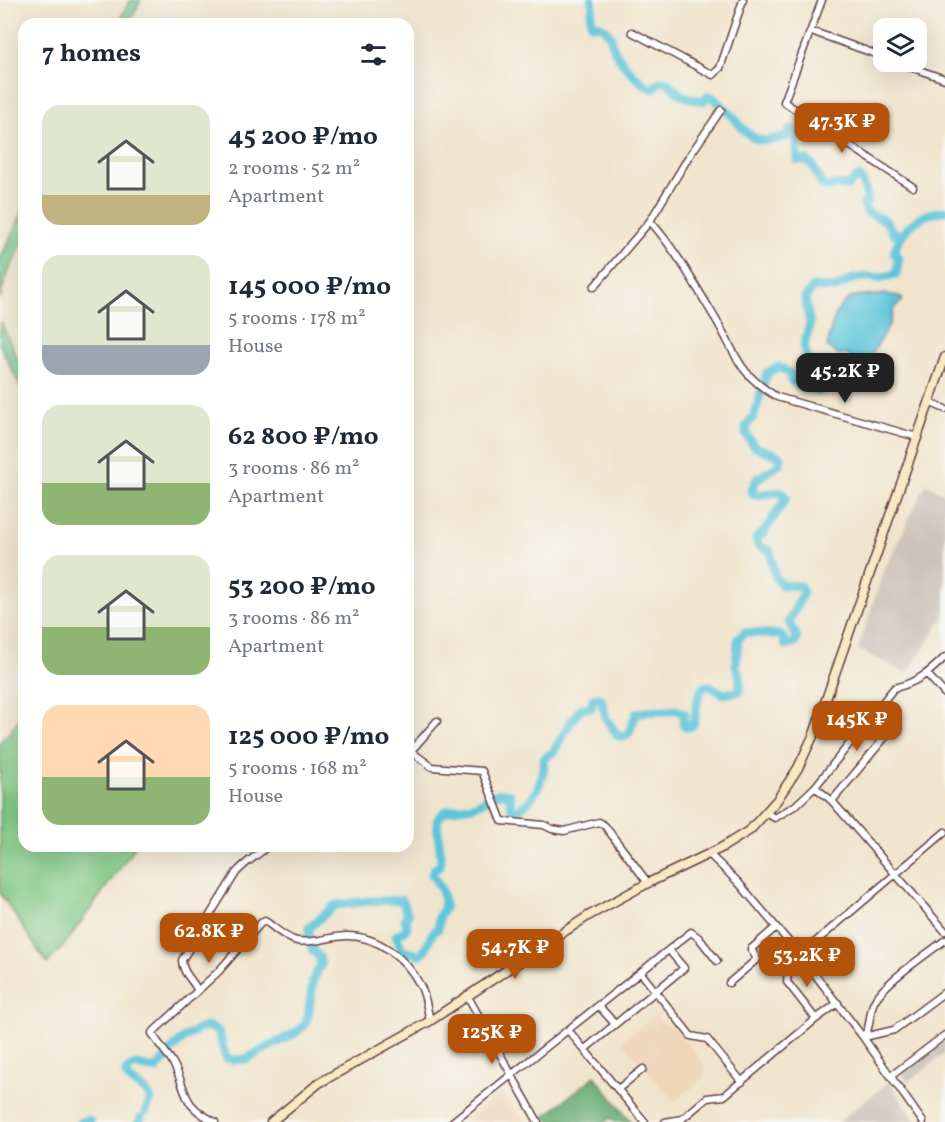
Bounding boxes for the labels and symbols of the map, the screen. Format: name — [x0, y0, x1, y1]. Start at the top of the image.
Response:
pin: 47.3K ₽ — [787, 103, 897, 154]
pin: 45.2K ₽ — [790, 353, 900, 404]
pin: 145K ₽ — [808, 701, 906, 752]
pin: 62.8K ₽ — [154, 913, 264, 964]
pin: 54.7K ₽ — [460, 929, 570, 980]
pin: 53.2K ₽ — [752, 937, 862, 988]
pin: 125K ₽ — [443, 1014, 541, 1065]

